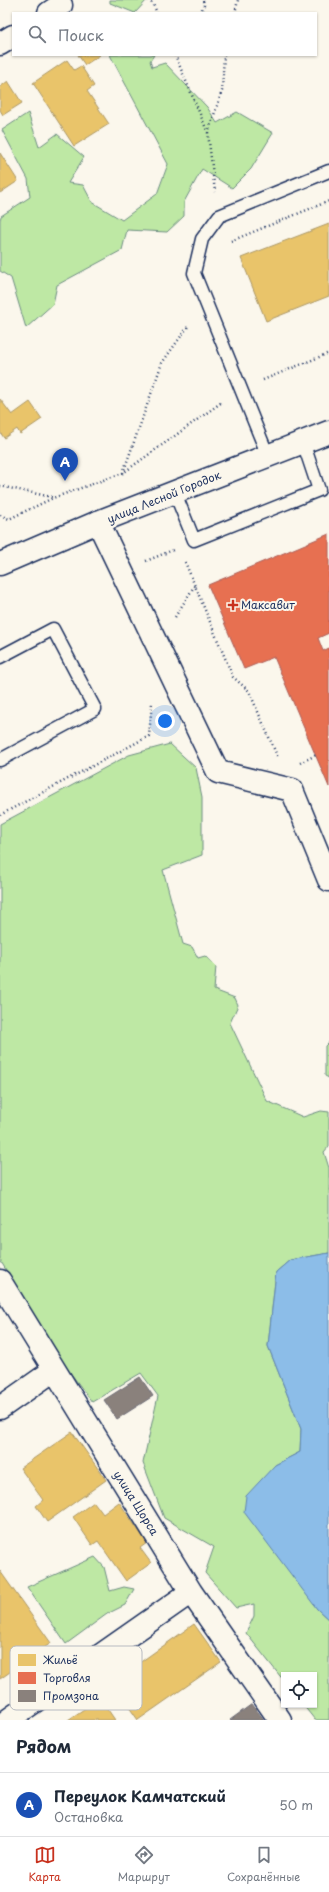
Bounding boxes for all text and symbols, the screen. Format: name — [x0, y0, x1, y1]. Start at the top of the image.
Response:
search box — [12, 12, 317, 56]
icon: search — [26, 23, 48, 45]
text: Поиск — [58, 23, 104, 46]
pin: A — [52, 448, 78, 481]
street label: улица Лесной Городок — [104, 466, 224, 527]
place label: Максавит — [241, 596, 295, 613]
marker: Максавит — [228, 600, 238, 610]
your location — [155, 711, 175, 731]
street label: улица Щорса — [110, 1467, 163, 1539]
legend — [10, 1646, 142, 1710]
text: Жильё — [42, 1651, 78, 1668]
text: Торговля — [43, 1669, 91, 1686]
map controls — [281, 1672, 317, 1708]
button: locate — [281, 1672, 317, 1708]
text: Промзона — [43, 1687, 99, 1704]
text: Рядом — [16, 1733, 71, 1759]
text: Переулок Камчатский — [54, 1784, 226, 1807]
text: A — [24, 1795, 34, 1814]
text: 50 m — [279, 1795, 313, 1814]
text: Остановка — [54, 1807, 123, 1826]
tab: Карта — [29, 1844, 61, 1885]
tab: Маршрут — [118, 1844, 170, 1885]
tab: Сохранённые — [227, 1844, 300, 1885]

